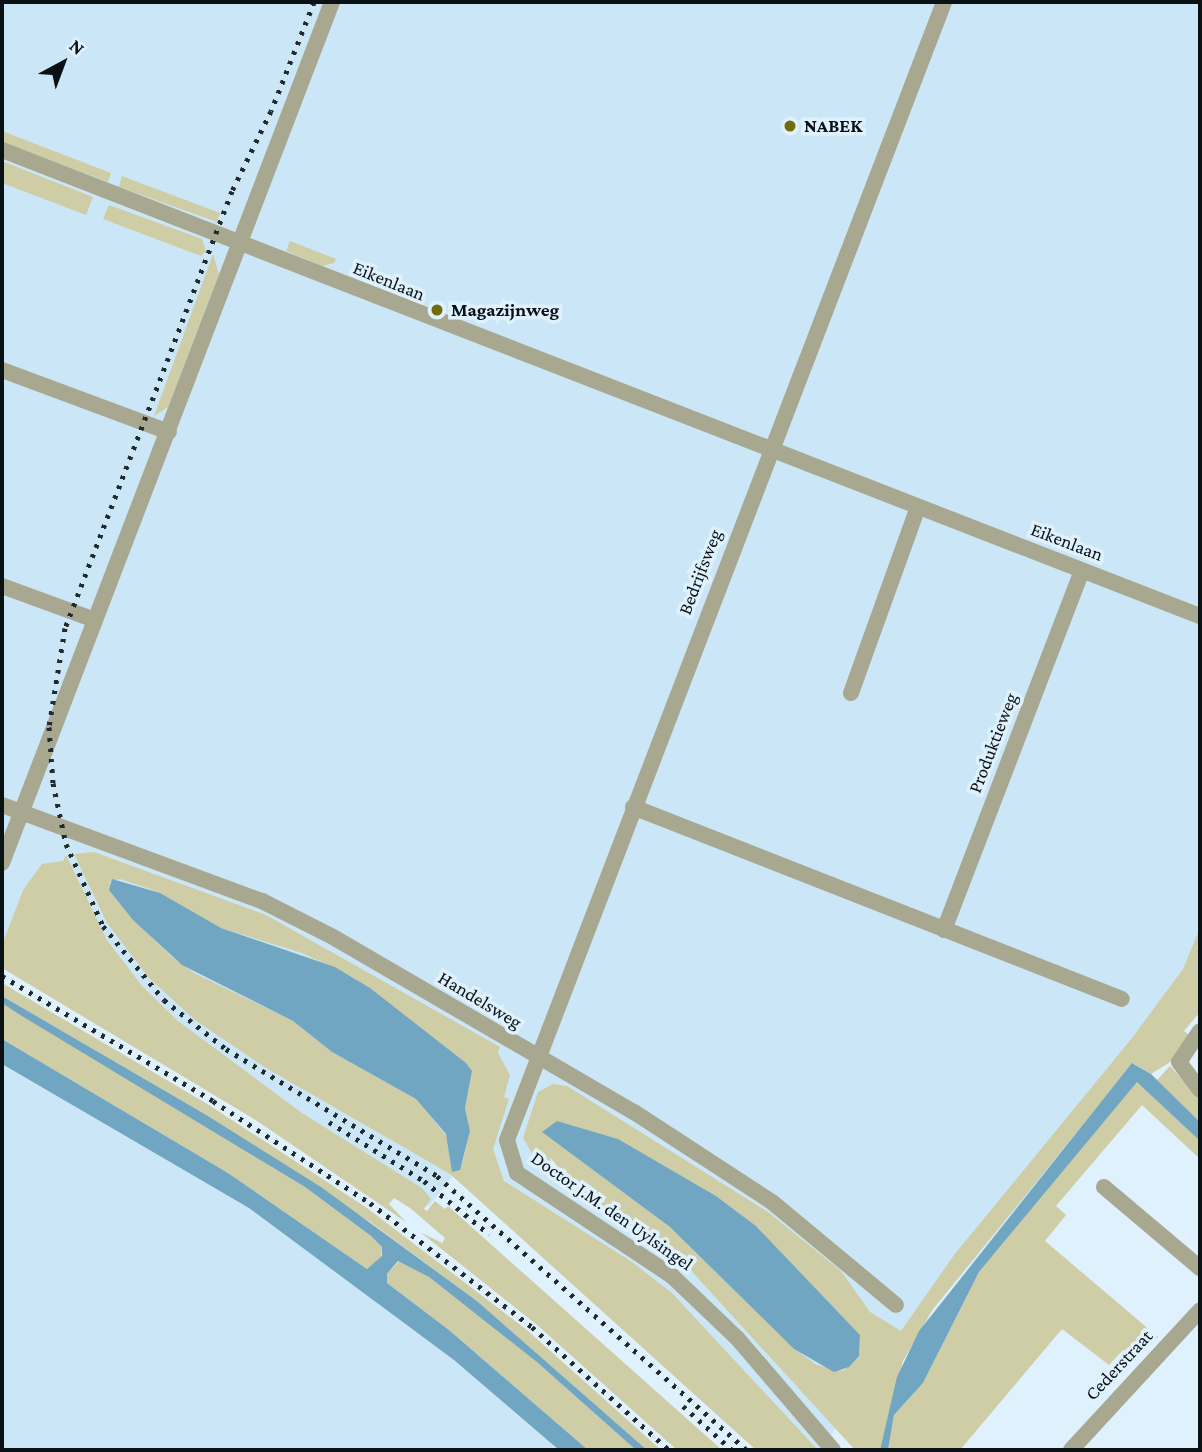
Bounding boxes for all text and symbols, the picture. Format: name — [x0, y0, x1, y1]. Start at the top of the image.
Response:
north arrow — [28, 28, 98, 98]
text: N — [65, 35, 89, 59]
place label: NABEK — [804, 115, 862, 137]
marker: NABEK — [782, 118, 798, 134]
street label: Eikenlaan — [350, 256, 428, 306]
place label: Magazijnweg — [451, 299, 559, 321]
marker: Magazijnweg — [429, 302, 445, 318]
street label: Eikenlaan — [1028, 518, 1106, 566]
street label: Bedrijfsweg — [673, 526, 727, 618]
street label: Produktieweg — [963, 690, 1023, 796]
street label: Handelsweg — [434, 966, 526, 1034]
street label: Doctor J.M. den Uylsingel — [527, 1146, 697, 1276]
street label: Cederstraat — [1081, 1325, 1157, 1405]

